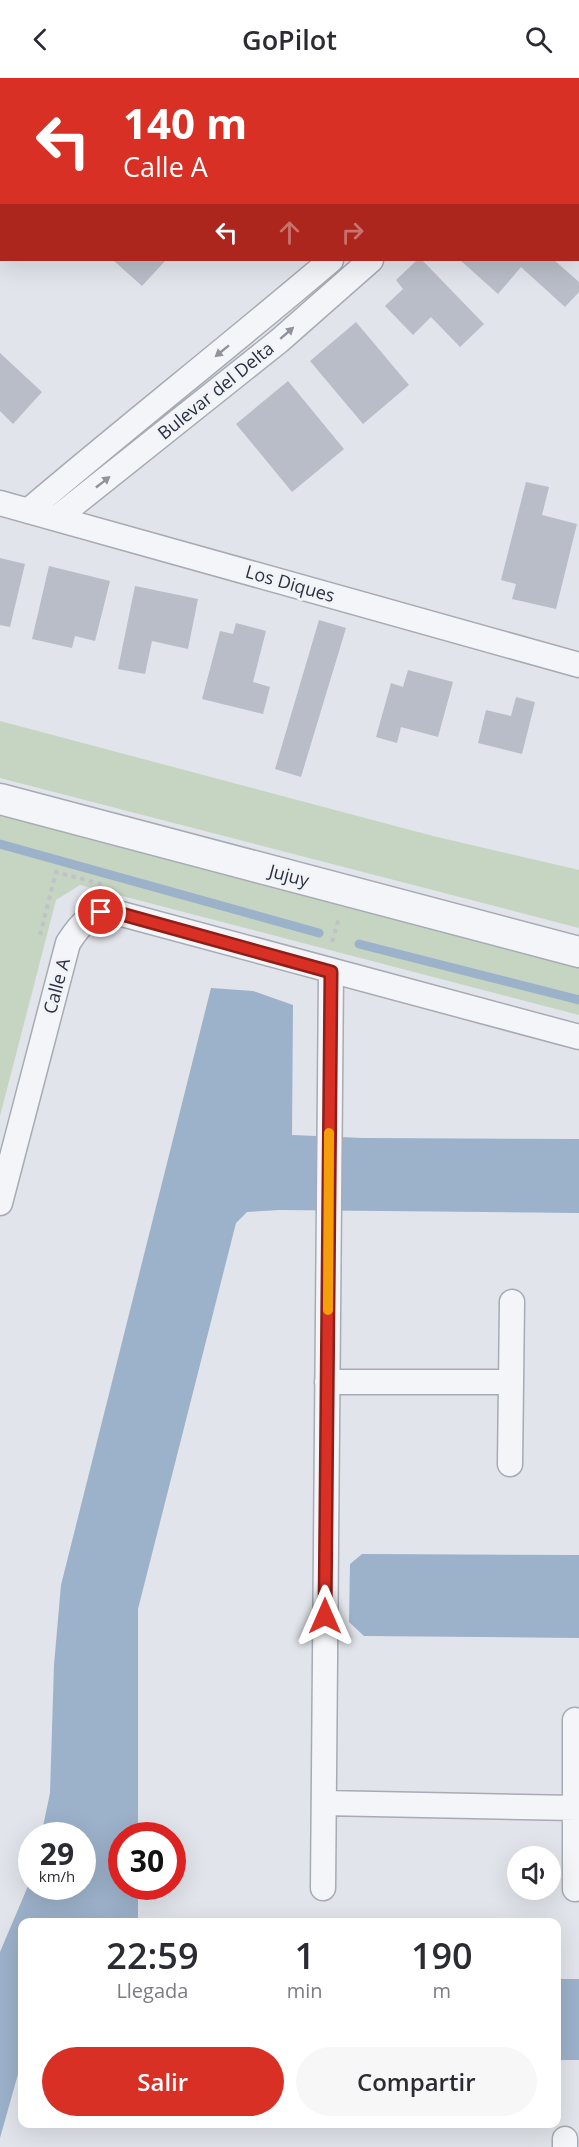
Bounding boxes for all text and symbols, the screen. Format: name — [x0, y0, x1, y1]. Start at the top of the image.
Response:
text: GoPilot — [242, 21, 337, 58]
icon: back — [24, 23, 57, 56]
icon: search — [522, 23, 555, 56]
text: 140 m — [123, 94, 247, 151]
icon: left — [24, 102, 102, 180]
text: Calle A — [123, 148, 208, 185]
icon: left — [210, 216, 243, 249]
icon: ahead — [273, 216, 306, 249]
icon: right — [336, 216, 369, 249]
one-way arrow — [280, 326, 295, 340]
street label: Bulevar del Delta — [152, 336, 278, 444]
one-way arrow — [214, 345, 229, 357]
one-way arrow — [95, 476, 111, 489]
street label: Los Diques — [243, 559, 338, 607]
street label: Jujuy — [265, 858, 313, 892]
pin — [75, 886, 126, 937]
icon: arrive — [84, 895, 117, 928]
street label: Calle A — [37, 955, 75, 1016]
position arrow — [293, 1584, 357, 1648]
speed limit sign: 30 — [108, 1822, 186, 1900]
text: 29 — [40, 1833, 74, 1874]
map controls — [507, 1846, 561, 1900]
button: sound — [507, 1846, 561, 1900]
text: km/h — [39, 1866, 75, 1886]
text: 22:59 — [106, 1931, 199, 1980]
text: 1 — [294, 1931, 315, 1980]
text: 190 — [411, 1931, 473, 1980]
text: Llegada — [116, 1977, 188, 2004]
text: min — [287, 1977, 323, 2004]
text: m — [433, 1977, 451, 2004]
button: Salir — [42, 2047, 284, 2116]
button: Compartir — [296, 2047, 537, 2116]

